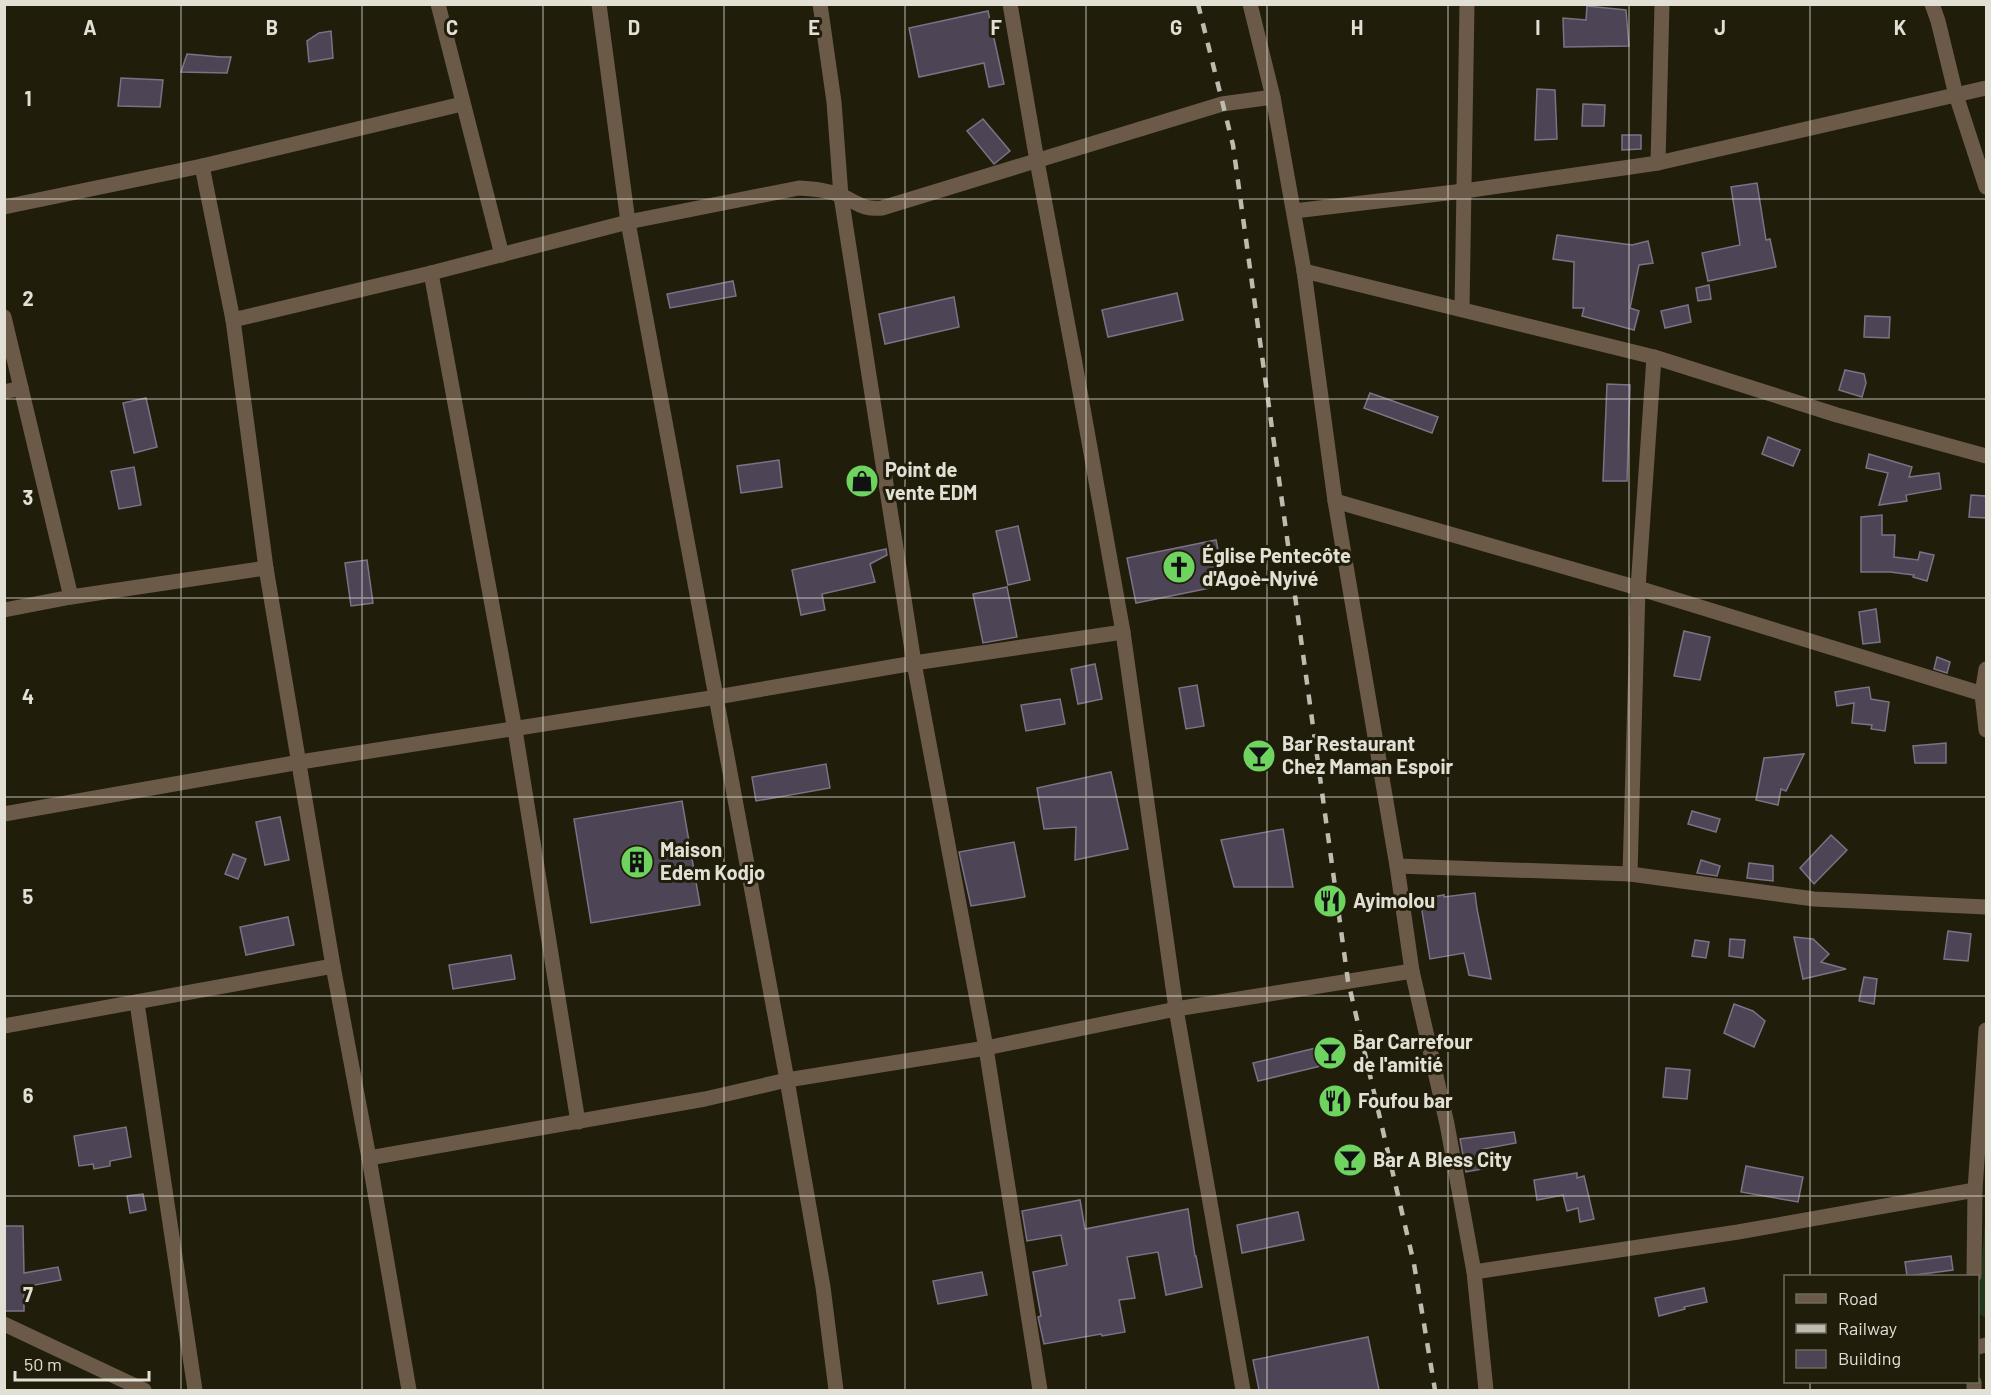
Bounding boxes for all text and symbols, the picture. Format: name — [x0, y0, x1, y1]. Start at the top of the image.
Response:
text: A — [83, 15, 97, 39]
text: B — [266, 15, 278, 39]
text: C — [446, 15, 458, 39]
text: D — [628, 15, 640, 39]
text: E — [808, 15, 820, 39]
text: F — [990, 15, 1002, 39]
text: G — [1170, 15, 1182, 39]
text: H — [1351, 15, 1363, 39]
text: I — [1535, 15, 1541, 39]
text: J — [1714, 15, 1726, 39]
text: K — [1894, 15, 1907, 39]
text: 1 — [24, 86, 32, 110]
text: 2 — [22, 286, 34, 310]
place label: Point de vente EDM — [885, 457, 977, 504]
shop icon: Point de vente EDM — [844, 463, 880, 499]
text: 3 — [23, 485, 33, 509]
place label: Église Pentecôte d'Agoè-Nyivé — [1202, 543, 1351, 590]
church icon: Église Pentecôte d'Agoè-Nyivé — [1161, 549, 1197, 585]
text: 4 — [22, 684, 34, 708]
place label: Bar Restaurant Chez Maman Espoir — [1282, 731, 1453, 778]
bar icon: Bar Restaurant Chez Maman Espoir — [1241, 738, 1277, 774]
place label: Maison Edem Kodjo — [660, 837, 765, 884]
building icon: Maison Edem Kodjo — [619, 844, 655, 880]
restaurant icon: Ayimolou — [1312, 883, 1348, 919]
text: 5 — [23, 884, 34, 908]
place label: Ayimolou — [1353, 888, 1435, 912]
place label: Bar Carrefour de l'amitié — [1353, 1029, 1473, 1076]
bar icon: Bar Carrefour de l'amitié — [1312, 1035, 1348, 1071]
text: 6 — [23, 1083, 34, 1107]
restaurant icon: Foufou bar — [1317, 1083, 1353, 1119]
place label: Foufou bar — [1358, 1088, 1453, 1112]
bar icon: Bar A Bless City — [1332, 1142, 1368, 1178]
place label: Bar A Bless City — [1373, 1147, 1512, 1171]
legend — [1784, 1275, 1979, 1383]
text: 7 — [23, 1282, 33, 1306]
text: Road — [1838, 1287, 1878, 1309]
text: Railway — [1838, 1317, 1897, 1339]
scale bar — [15, 1344, 148, 1382]
text: Building — [1838, 1347, 1901, 1369]
text: 50 m — [24, 1353, 62, 1375]

